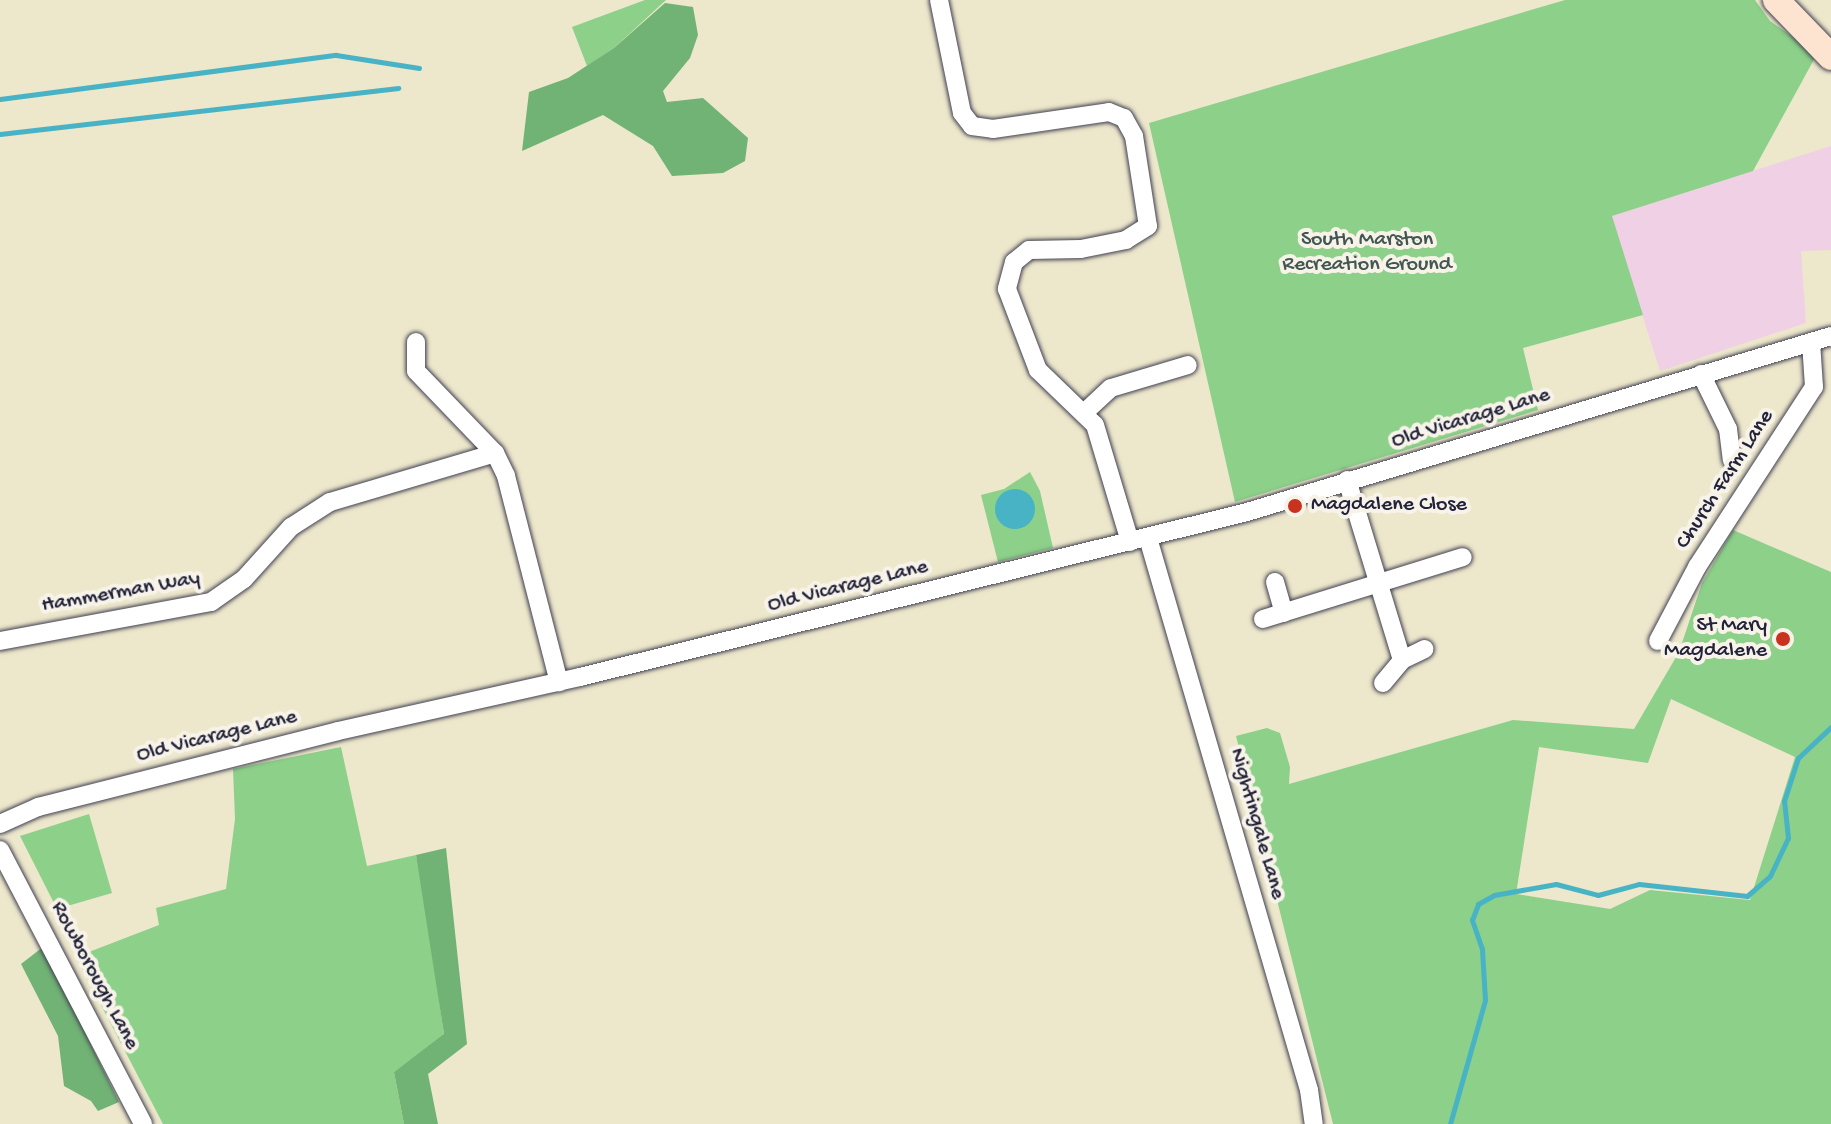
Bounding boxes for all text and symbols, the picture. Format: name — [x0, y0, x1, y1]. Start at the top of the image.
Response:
park label: South Marston Recreation Ground — [1282, 227, 1452, 278]
street label: Old Vicarage Lane — [1389, 382, 1553, 456]
street label: Church Farm Lane — [1671, 405, 1781, 555]
place label: Magdalene Close — [1311, 493, 1467, 519]
marker: Magdalene Close — [1286, 497, 1304, 515]
street label: Old Vicarage Lane — [765, 554, 931, 620]
street label: Hammerman Way — [40, 566, 202, 620]
place label: St Mary Magdalene — [1664, 613, 1767, 664]
marker: St Mary Magdalene — [1774, 630, 1792, 648]
street label: Old Vicarage Lane — [134, 704, 300, 770]
street label: Nightingale Lane — [1222, 745, 1290, 903]
street label: Rowborough Lane — [44, 897, 144, 1055]

